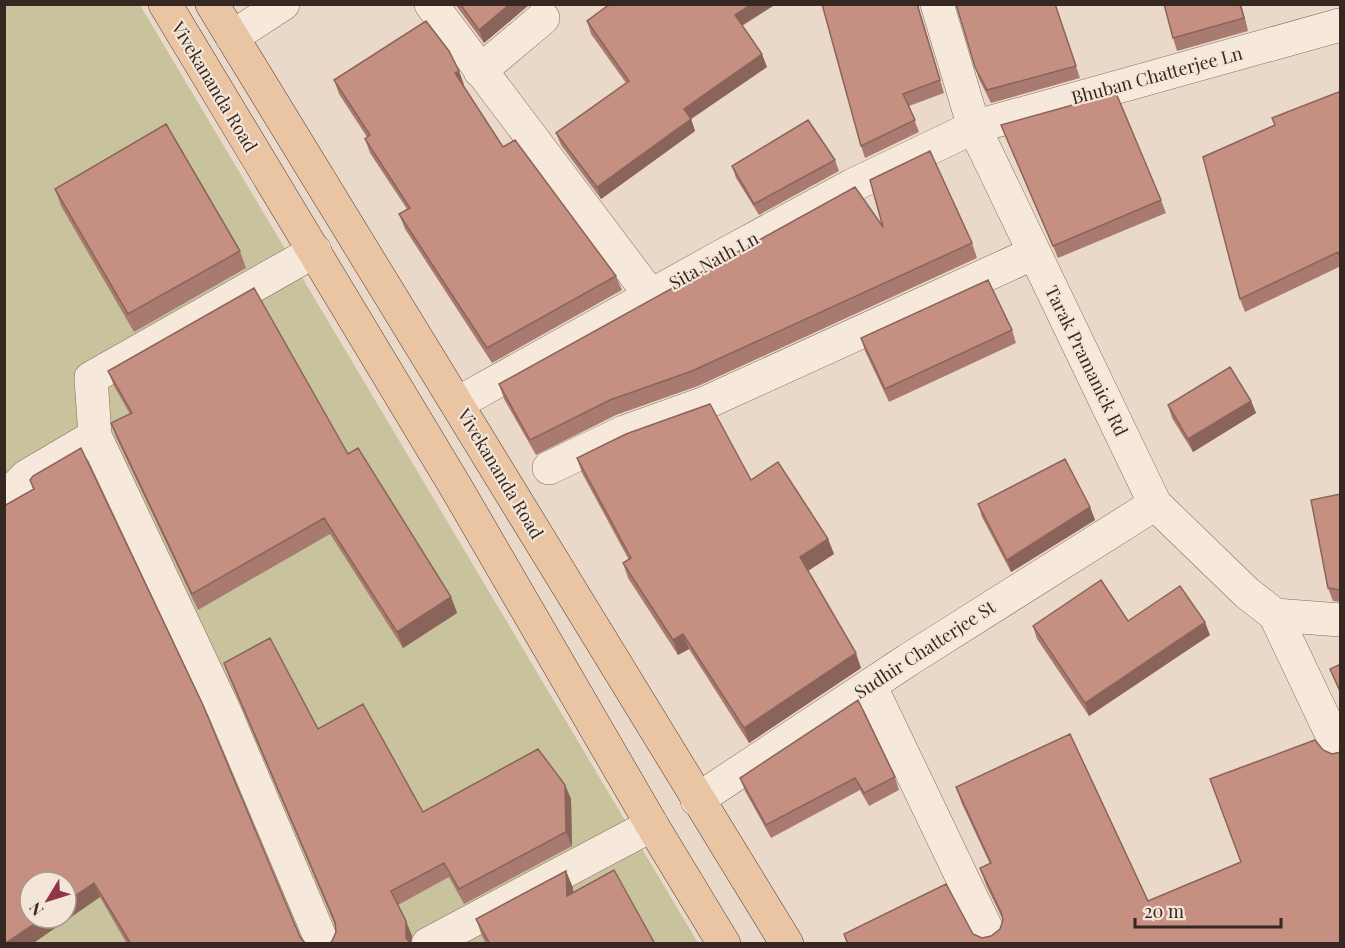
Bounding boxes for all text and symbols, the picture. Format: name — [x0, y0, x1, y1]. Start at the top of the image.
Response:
street label: Vivekananda Road — [166, 16, 263, 156]
street label: Bhuban Chatterjee Ln — [1068, 41, 1245, 109]
street label: Sita Nath Ln — [665, 226, 763, 295]
street label: Tarak Pramanick Rd — [1040, 281, 1134, 440]
street label: Vivekananda Road — [452, 403, 549, 543]
street label: Sudhir Chatterjee St — [849, 594, 1000, 704]
north arrow — [18, 870, 78, 930]
scale bar — [1135, 891, 1280, 929]
text: N — [24, 898, 48, 921]
text: 20 m — [1144, 899, 1184, 923]

